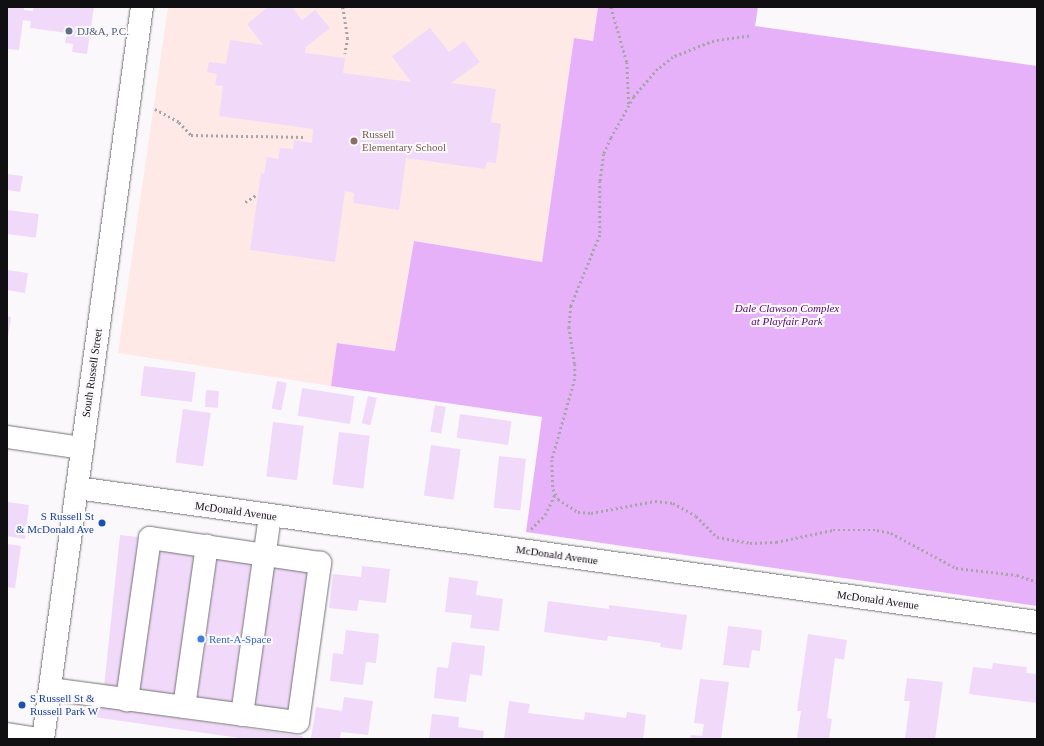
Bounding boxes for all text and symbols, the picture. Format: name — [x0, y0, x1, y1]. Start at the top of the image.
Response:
place label: DJ&A, P.C. — [77, 24, 129, 38]
marker: DJ&A, P.C. — [64, 26, 74, 36]
place label: Russell Elementary School — [362, 128, 446, 154]
marker: Russell Elementary School — [349, 136, 359, 146]
park label: Dale Clawson Complex at Playfair Park — [735, 302, 839, 328]
street label: South Russell Street — [79, 328, 105, 418]
street label: McDonald Avenue — [194, 499, 278, 523]
place label: S Russell St & McDonald Ave — [15, 510, 94, 536]
marker: S Russell St & McDonald Ave — [97, 518, 107, 528]
street label: McDonald Avenue — [515, 543, 599, 567]
street label: McDonald Avenue — [836, 588, 920, 612]
place label: Rent-A-Space — [209, 632, 271, 646]
marker: Rent-A-Space — [196, 634, 206, 644]
place label: S Russell St & Russell Park W — [30, 692, 98, 718]
marker: S Russell St & Russell Park W — [17, 700, 27, 710]

